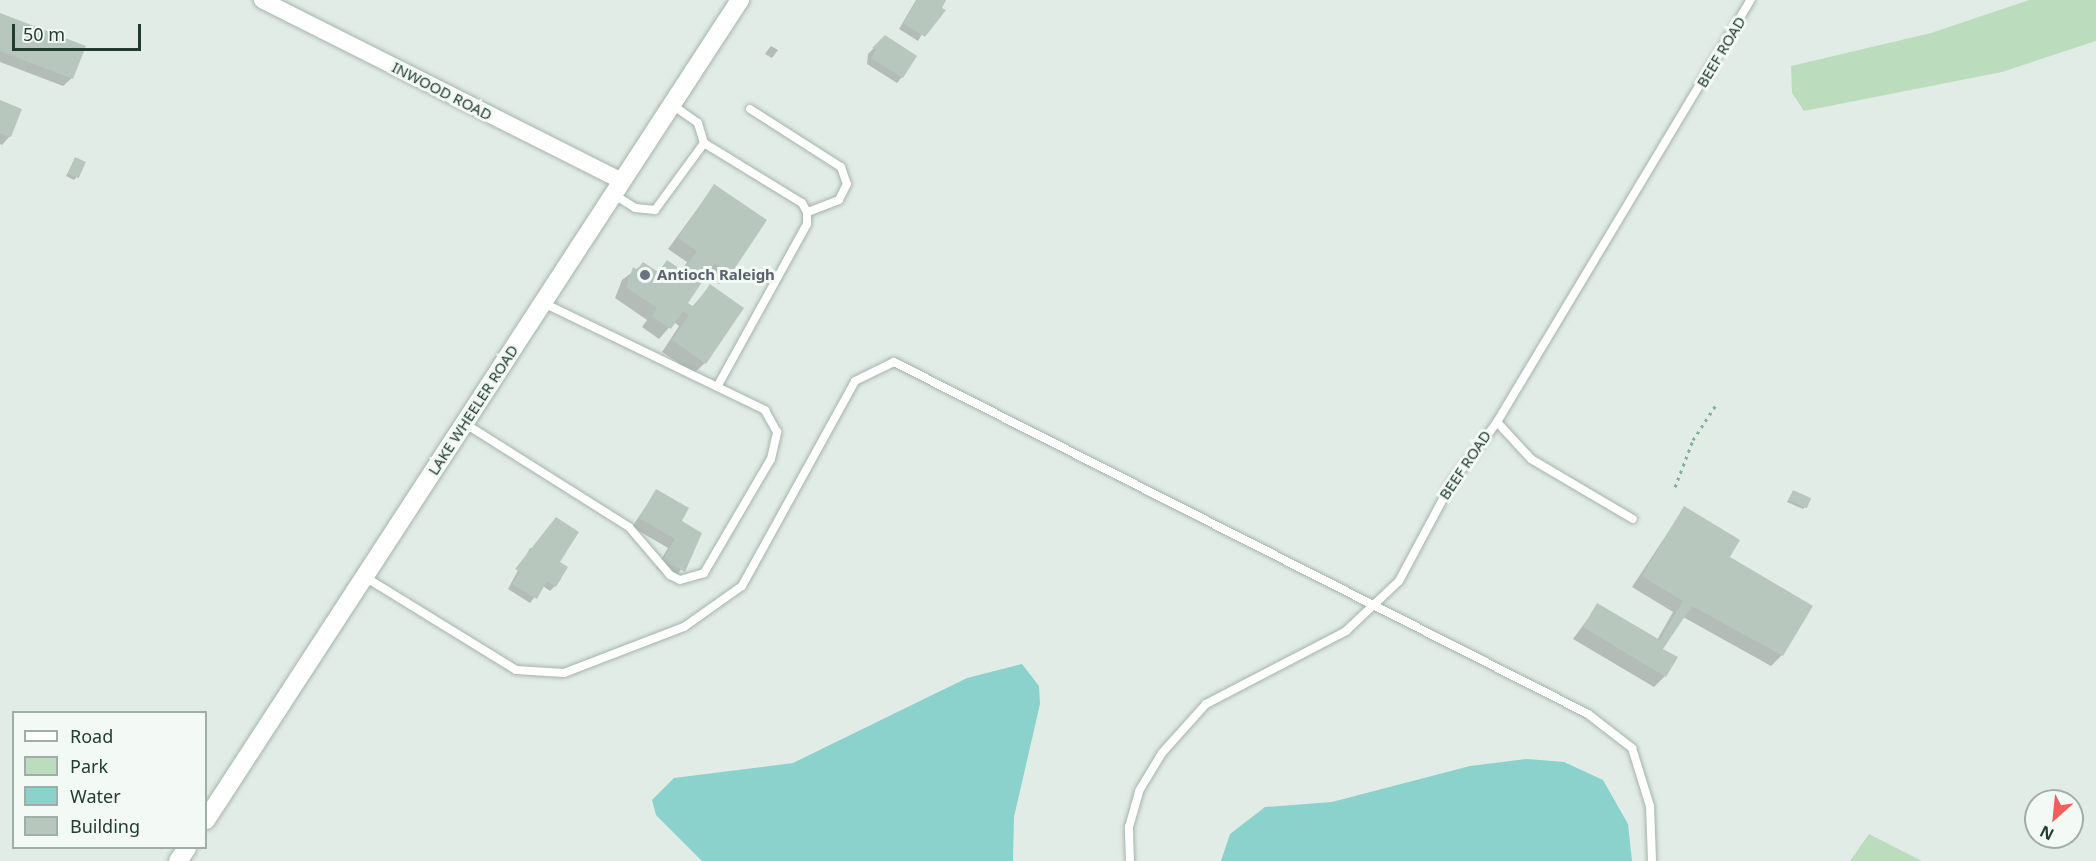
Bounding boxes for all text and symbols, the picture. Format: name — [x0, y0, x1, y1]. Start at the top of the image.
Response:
scale bar — [15, 12, 144, 50]
street label: BEEF ROAD — [1693, 13, 1749, 91]
text: 50 m — [23, 22, 65, 46]
street label: INWOOD ROAD — [389, 58, 495, 124]
place label: Antioch Raleigh — [657, 266, 775, 284]
marker: Antioch Raleigh — [638, 268, 652, 282]
street label: LAKE WHEELER ROAD — [424, 342, 522, 478]
street label: BEEF ROAD — [1435, 427, 1495, 503]
legend — [12, 711, 207, 849]
text: Road — [70, 724, 113, 748]
text: Park — [70, 754, 108, 778]
text: Water — [70, 784, 121, 808]
north arrow — [2024, 789, 2084, 849]
text: Building — [70, 814, 140, 838]
text: N — [2036, 821, 2058, 846]

